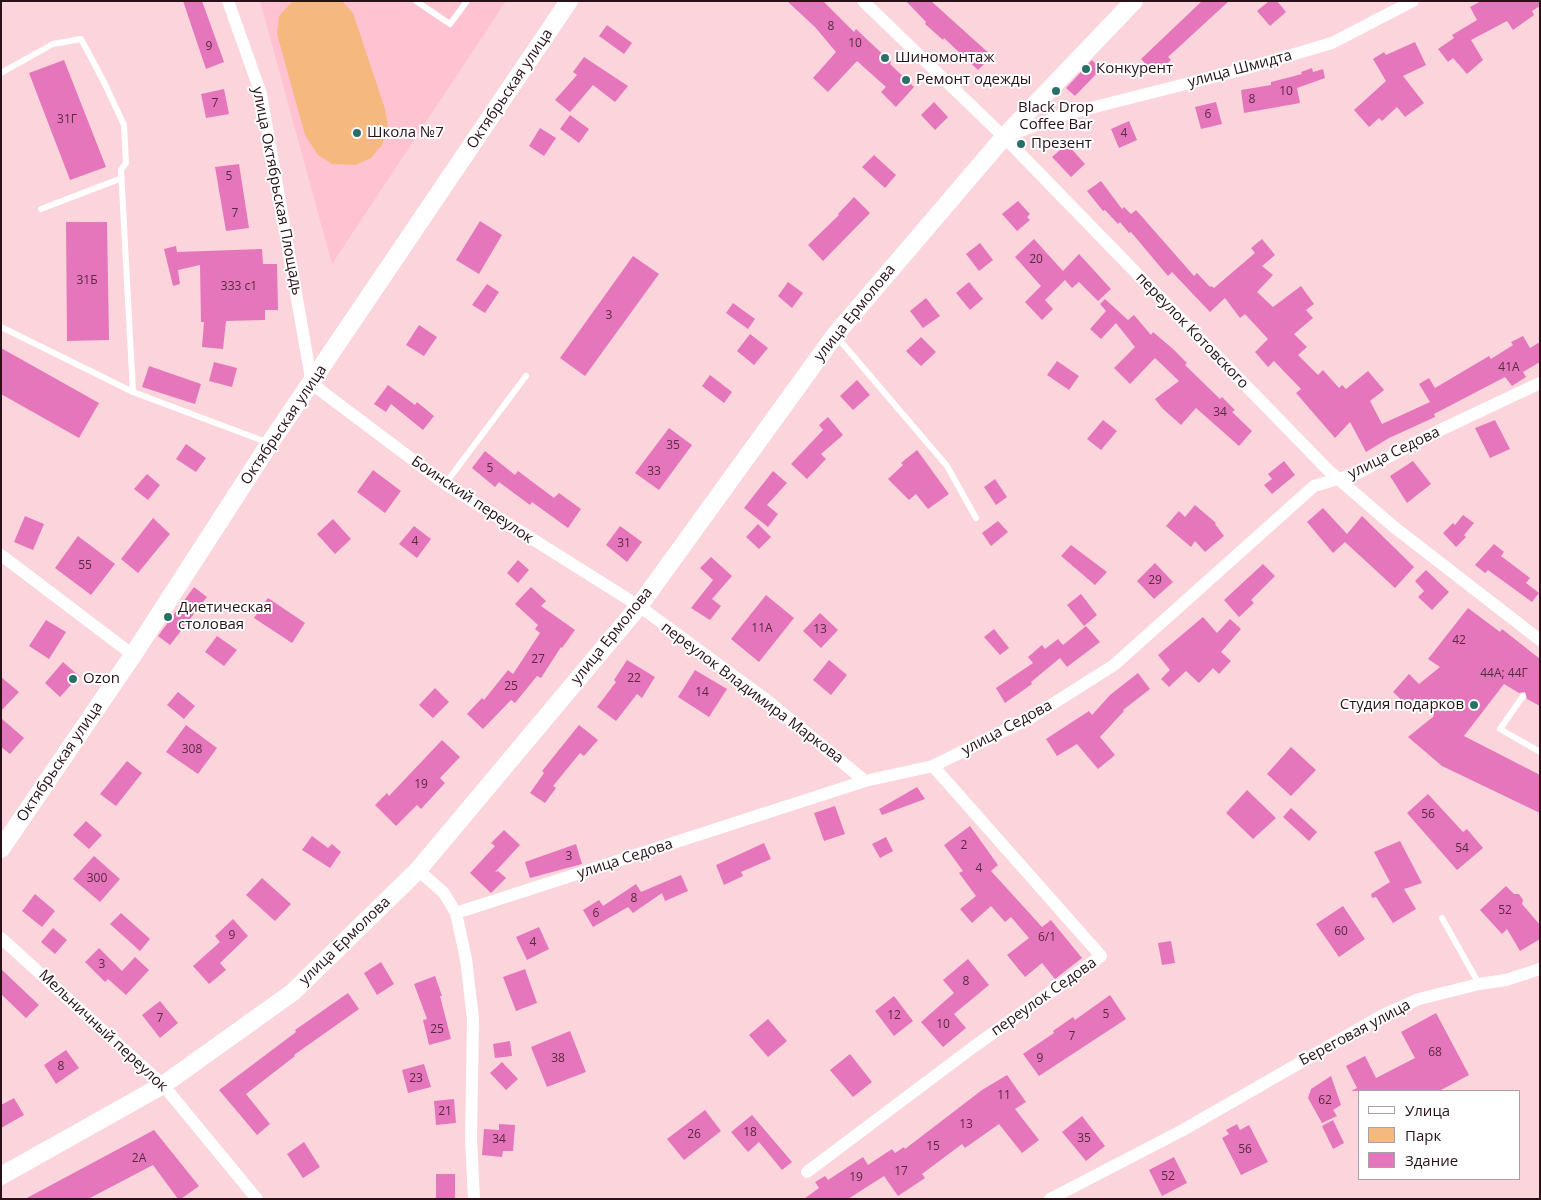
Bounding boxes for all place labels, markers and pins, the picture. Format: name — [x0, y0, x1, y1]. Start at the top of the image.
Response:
place label: Шиномонтаж — [895, 49, 994, 67]
marker: Шиномонтаж — [879, 52, 891, 64]
place label: Конкурент — [1096, 60, 1173, 78]
marker: Конкурент — [1080, 63, 1092, 75]
place label: Ремонт одежды — [916, 71, 1031, 89]
marker: Ремонт одежды — [900, 74, 912, 86]
marker: Black Drop Coffee Bar — [1050, 85, 1062, 97]
place label: Black Drop Coffee Bar — [1018, 99, 1094, 134]
place label: Школа №7 — [367, 124, 444, 142]
marker: Школа №7 — [351, 127, 363, 139]
place label: Презент — [1031, 135, 1092, 153]
marker: Презент — [1015, 138, 1027, 150]
place label: Диетическая столовая — [178, 599, 272, 634]
marker: Диетическая столовая — [162, 611, 174, 623]
place label: Ozon — [83, 670, 120, 688]
marker: Ozon — [67, 673, 79, 685]
place label: Студия подарков — [1340, 696, 1464, 714]
marker: Студия подарков — [1468, 699, 1480, 711]

